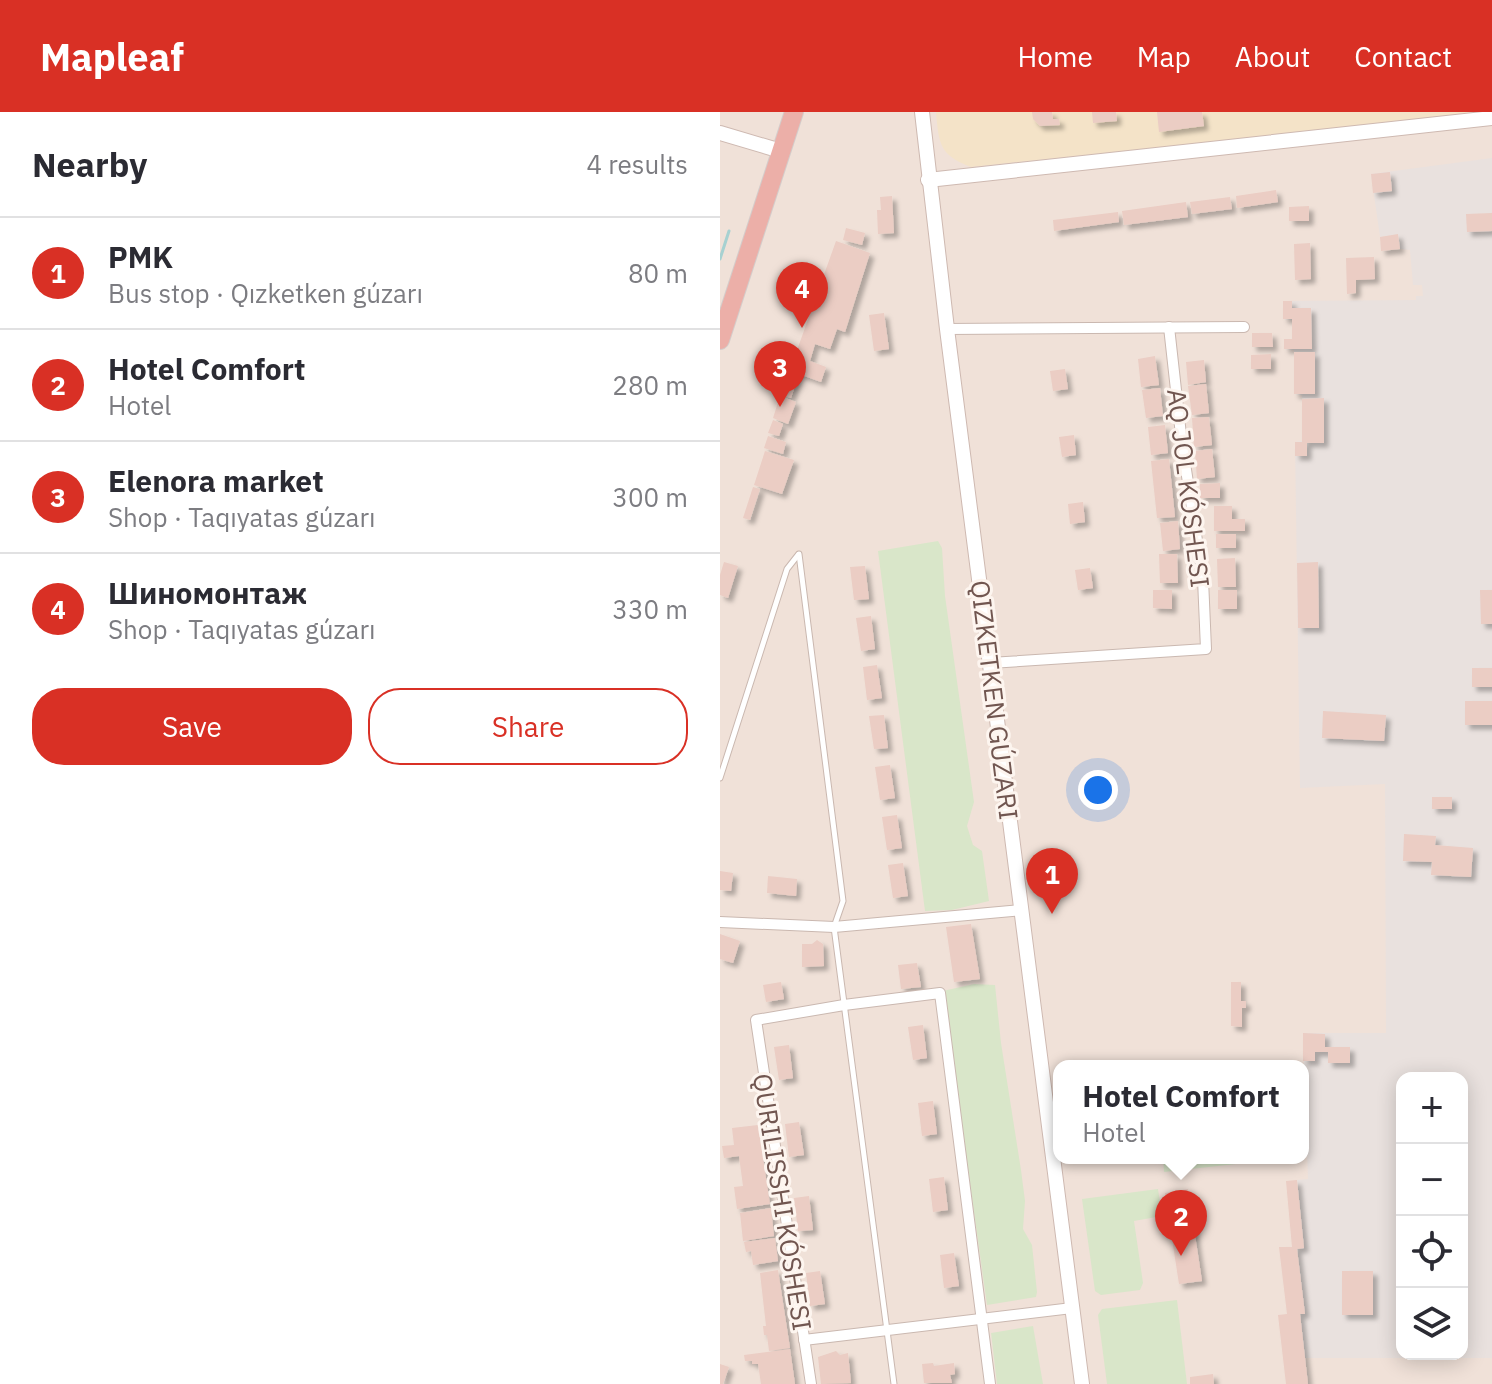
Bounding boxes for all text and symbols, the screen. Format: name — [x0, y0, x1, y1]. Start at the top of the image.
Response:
text: Mapleaf — [40, 32, 184, 81]
text: Home — [1017, 38, 1093, 75]
text: Map — [1137, 38, 1191, 75]
text: About — [1235, 38, 1310, 75]
text: Contact — [1354, 38, 1452, 75]
text: Nearby — [32, 142, 147, 186]
text: 4 results — [586, 147, 688, 181]
text: PMK — [108, 237, 173, 276]
text: 1 — [50, 256, 66, 290]
text: 80 m — [628, 256, 688, 290]
pin: 4 — [776, 262, 828, 328]
text: Bus stop · Qızketken gúzarı — [108, 276, 423, 310]
pin: 3 — [754, 341, 806, 407]
text: Hotel Comfort — [108, 349, 306, 388]
text: 2 — [50, 368, 66, 402]
text: 280 m — [612, 368, 688, 402]
street label: AQ JOL KÓSHESI — [1160, 387, 1218, 589]
text: Hotel — [108, 388, 171, 422]
text: Elenora market — [108, 461, 324, 500]
text: 3 — [50, 480, 66, 514]
text: 300 m — [612, 480, 688, 514]
text: Shop · Taqıyatas gúzarı — [108, 500, 375, 534]
text: Шиномонтаж — [108, 573, 307, 612]
street label: QIZKETKEN GÚZARI — [963, 578, 1027, 822]
text: 4 — [50, 592, 66, 626]
text: 330 m — [612, 592, 688, 626]
text: Shop · Taqıyatas gúzarı — [108, 612, 375, 646]
button: Save — [32, 688, 352, 765]
button: Share — [368, 688, 688, 765]
your location — [1078, 770, 1118, 810]
pin: 1 — [1026, 848, 1078, 914]
popup — [1053, 1060, 1309, 1164]
street label: QURILISSHI KÓSHESI — [746, 1071, 820, 1333]
map controls — [1396, 1072, 1468, 1360]
button: + — [1396, 1072, 1468, 1144]
text: Hotel Comfort — [1082, 1076, 1280, 1115]
text: Hotel — [1082, 1115, 1146, 1149]
button: − — [1396, 1144, 1468, 1216]
pin: 2 — [1155, 1190, 1207, 1256]
button: locate — [1396, 1216, 1468, 1288]
button: layers — [1396, 1288, 1468, 1360]

